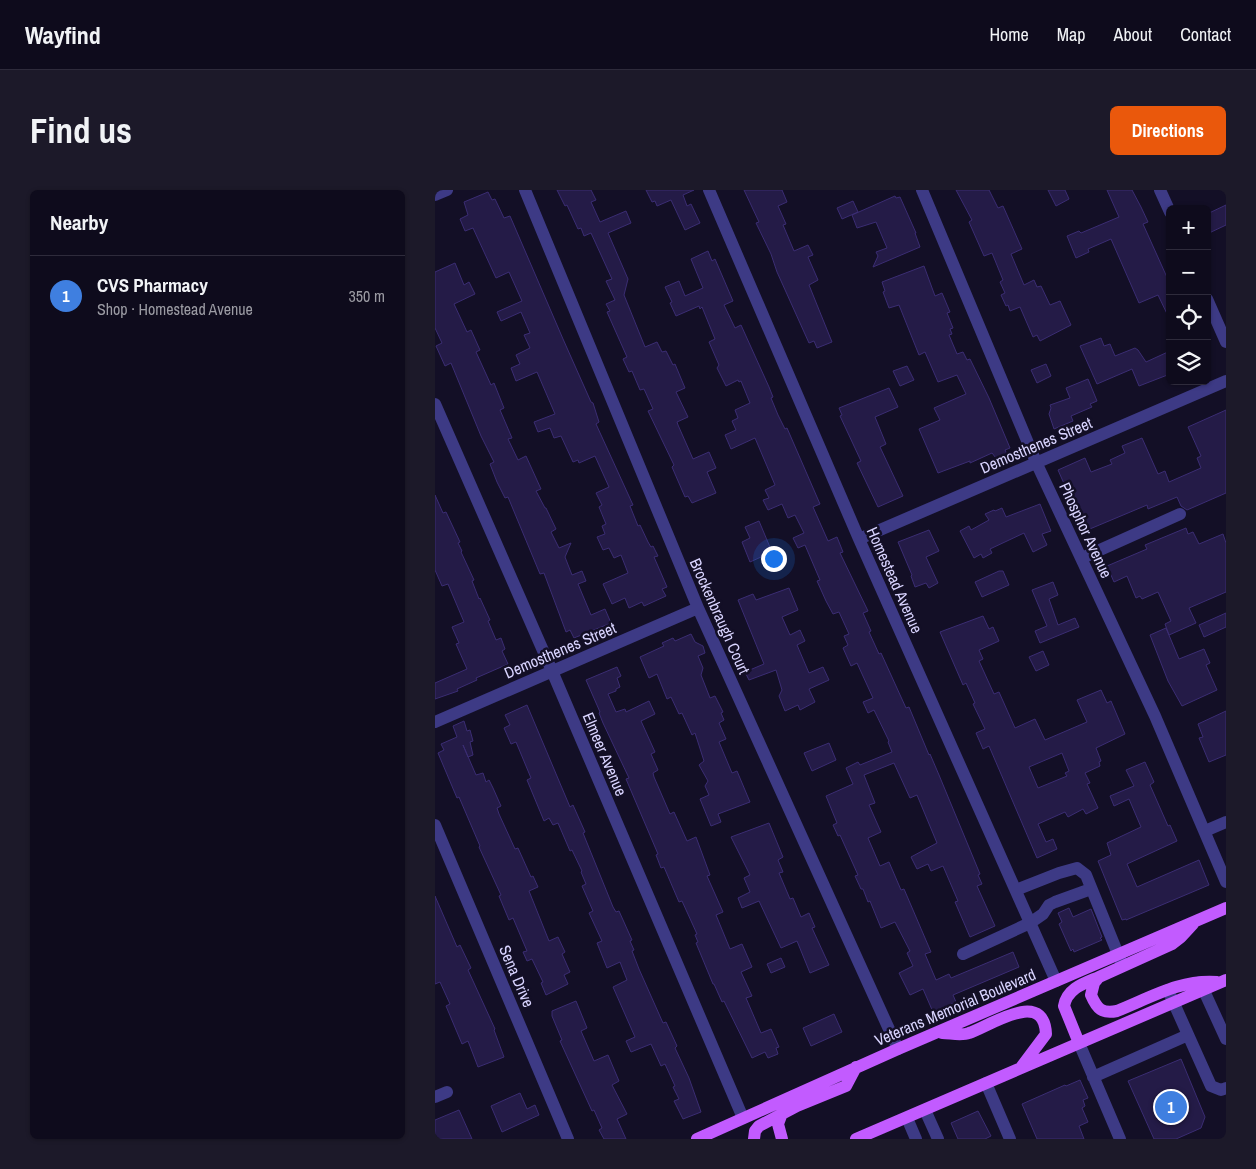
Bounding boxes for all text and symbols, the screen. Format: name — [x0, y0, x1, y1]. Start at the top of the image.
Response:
text: Wayfind — [25, 19, 101, 51]
text: Home — [989, 22, 1029, 47]
text: Map — [1057, 22, 1086, 47]
text: About — [1114, 22, 1152, 47]
text: Contact — [1180, 22, 1231, 47]
button: Directions — [1110, 106, 1226, 155]
text: Find us — [30, 107, 132, 154]
map controls — [1166, 205, 1211, 385]
button: + — [1166, 205, 1211, 250]
text: Nearby — [50, 208, 108, 237]
button: − — [1166, 250, 1211, 295]
text: CVS Pharmacy — [97, 272, 208, 298]
text: 1 — [62, 285, 70, 307]
text: 350 m — [349, 285, 385, 307]
button: locate — [1166, 295, 1211, 340]
text: Shop · Homestead Avenue — [97, 298, 253, 320]
button: layers — [1166, 340, 1211, 385]
street label: Demosthenes Street — [977, 411, 1096, 478]
street label: Phosphor Avenue — [1054, 479, 1118, 581]
street label: Homestead Avenue — [862, 523, 928, 637]
your location — [761, 546, 787, 572]
street label: Brockenbraugh Court — [685, 555, 756, 678]
street label: Demosthenes Street — [501, 616, 620, 683]
street label: Elmeer Avenue — [578, 709, 632, 799]
street label: Sena Drive — [494, 941, 540, 1011]
street label: Veterans Memorial Boulevard — [871, 963, 1039, 1051]
pin: 1 — [1155, 1088, 1187, 1126]

